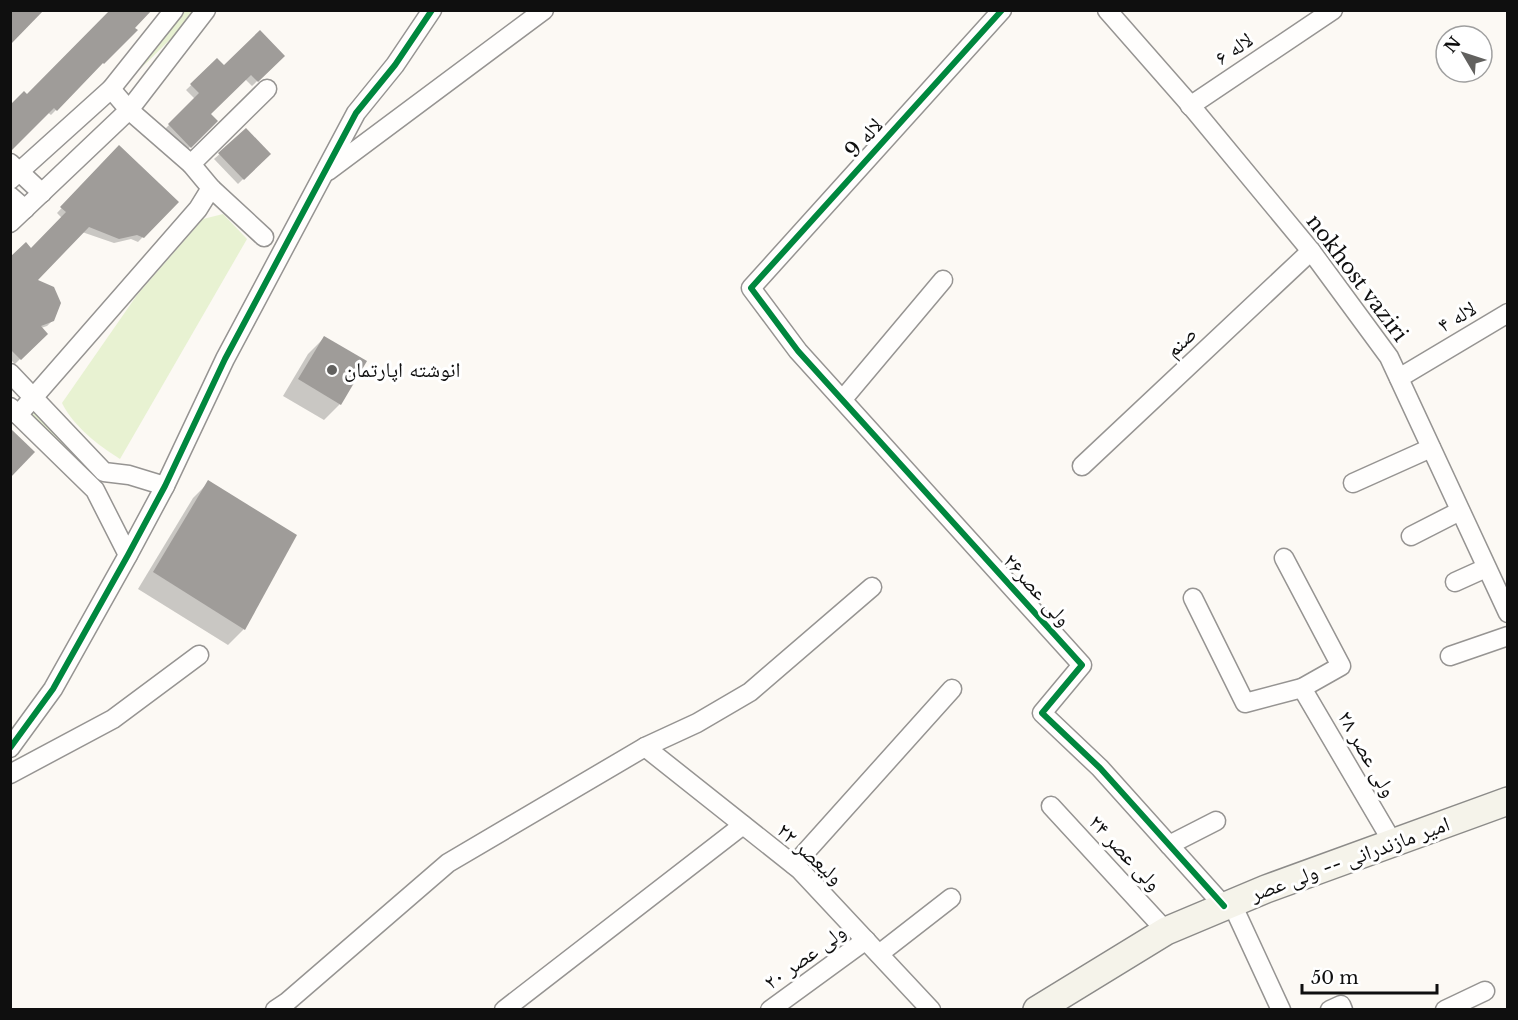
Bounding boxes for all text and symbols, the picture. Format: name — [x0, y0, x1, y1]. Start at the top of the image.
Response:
north arrow — [1434, 24, 1494, 84]
street label: لاله ۶ — [1210, 27, 1258, 71]
text: N — [1440, 32, 1465, 57]
street label: لاله 9 — [839, 113, 889, 163]
street label: nokhost vaziri — [1301, 209, 1413, 347]
street label: لاله ۴ — [1433, 295, 1481, 339]
street label: صنم — [1160, 321, 1203, 364]
place label: انوشته اپارتمان — [344, 357, 461, 383]
marker: انوشته اپارتمان — [325, 363, 339, 377]
street label: ولی عصر۲۶ — [998, 548, 1076, 632]
street label: ولی عصر ۲۸ — [1332, 706, 1402, 802]
street label: ولی عصر ۲۴ — [1083, 809, 1167, 897]
street label: امیر مازندرانی -- ولی عصر — [1246, 811, 1453, 908]
street label: ولیعصر ۲۲ — [771, 817, 849, 891]
street label: ولی عصر ۲۰ — [759, 919, 851, 995]
scale bar — [1302, 957, 1437, 995]
text: 50 m — [1311, 967, 1359, 989]

